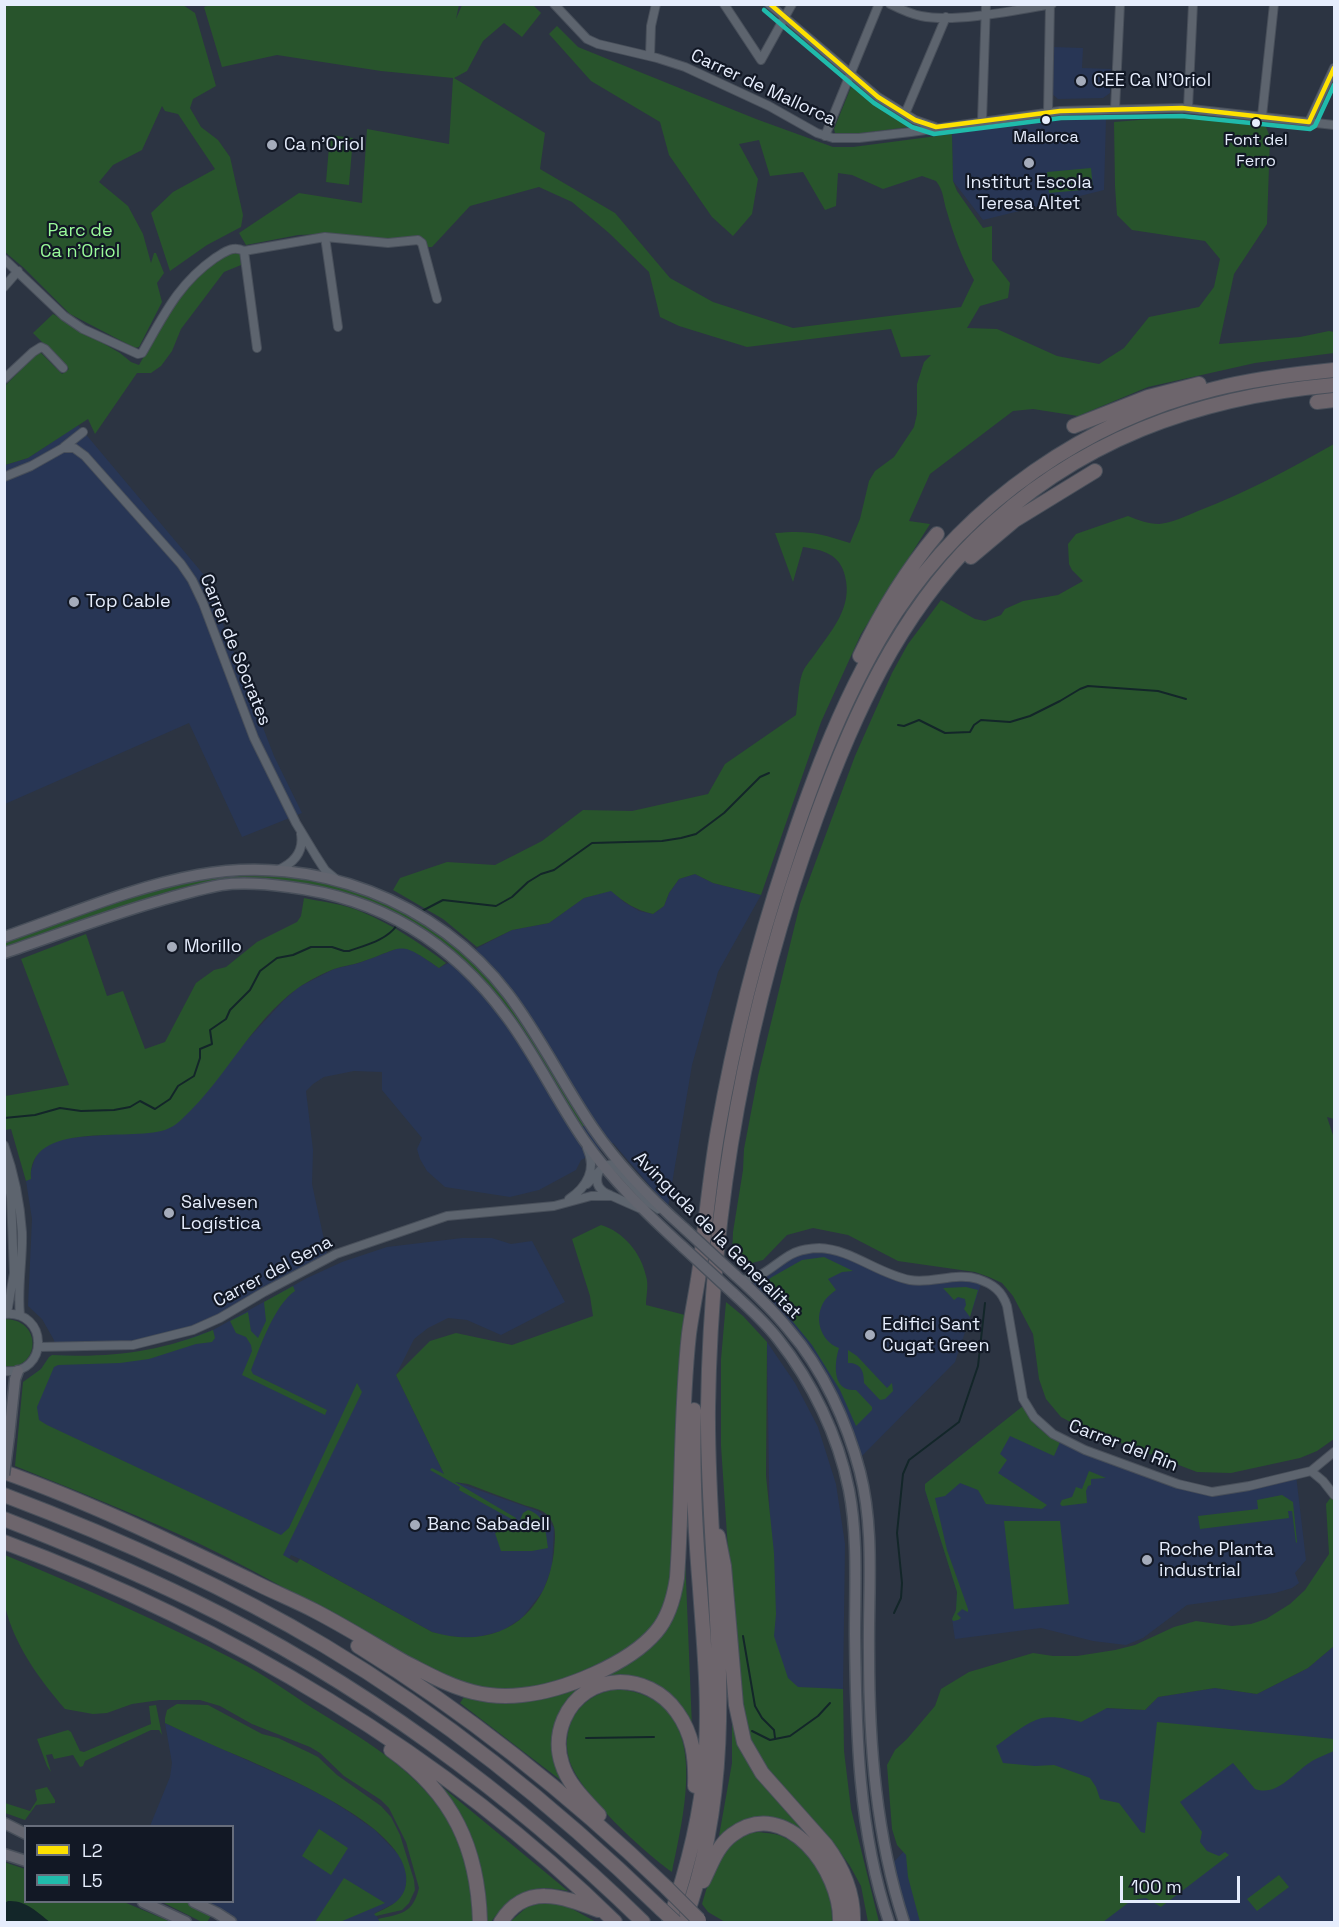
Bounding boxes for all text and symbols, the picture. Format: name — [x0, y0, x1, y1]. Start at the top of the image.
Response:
street label: Carrer de Mallorca — [687, 45, 839, 131]
place label: CEE Ca N'Oriol — [1093, 70, 1211, 92]
marker: CEE Ca N'Oriol — [1074, 74, 1088, 88]
marker: Mallorca — [1040, 114, 1052, 126]
marker: Font del Ferro — [1250, 117, 1262, 129]
place label: Mallorca — [1013, 128, 1079, 148]
place label: Font del Ferro — [1224, 131, 1288, 169]
place label: Ca n'Oriol — [284, 134, 364, 156]
marker: Ca n'Oriol — [265, 138, 279, 152]
marker: Institut Escola Teresa Altet — [1022, 156, 1036, 170]
place label: Institut Escola Teresa Altet — [966, 172, 1092, 214]
park label: Parc de Ca n'Oriol — [40, 220, 120, 262]
street label: Carrer de Sòcrates — [195, 571, 275, 729]
place label: Top Cable — [86, 591, 171, 613]
marker: Top Cable — [67, 595, 81, 609]
place label: Morillo — [184, 936, 242, 958]
marker: Morillo — [165, 940, 179, 954]
street label: Avinguda de la Generalitat — [629, 1148, 805, 1324]
place label: Salvesen Logística — [181, 1192, 261, 1234]
marker: Salvesen Logística — [162, 1206, 176, 1220]
street label: Carrer del Sena — [210, 1232, 336, 1312]
place label: Edifici Sant Cugat Green — [882, 1314, 990, 1356]
marker: Edifici Sant Cugat Green — [863, 1328, 877, 1342]
street label: Carrer del Rin — [1065, 1415, 1181, 1477]
place label: Banc Sabadell — [427, 1514, 550, 1536]
marker: Banc Sabadell — [408, 1518, 422, 1532]
place label: Roche Planta industrial — [1159, 1539, 1274, 1582]
marker: Roche Planta industrial — [1140, 1553, 1154, 1567]
legend — [24, 1825, 234, 1903]
text: L2 — [82, 1839, 103, 1862]
scale bar — [1123, 1864, 1243, 1902]
text: L5 — [82, 1869, 103, 1892]
text: 100 m — [1131, 1875, 1182, 1898]

